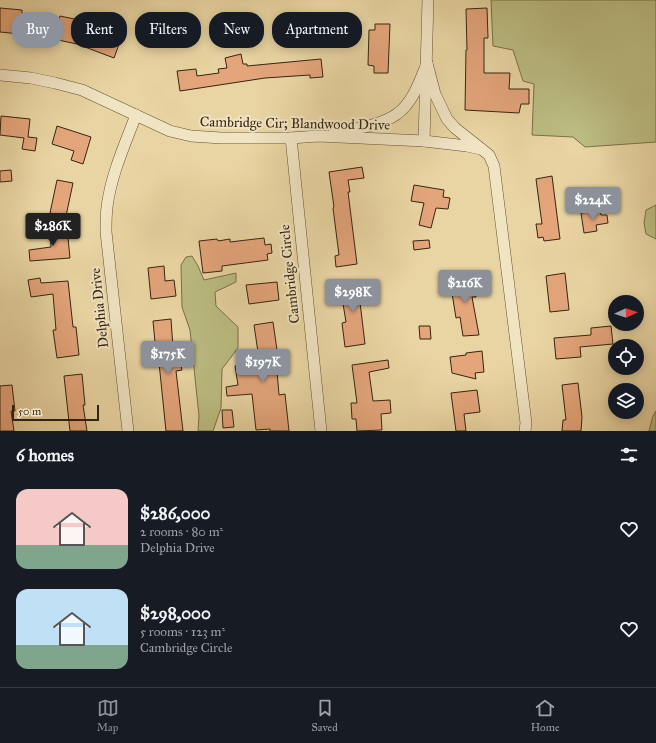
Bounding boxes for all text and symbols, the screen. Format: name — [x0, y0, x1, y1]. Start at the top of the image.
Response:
chip: Buy — [12, 12, 63, 48]
chip: Rent — [71, 12, 127, 48]
chip: Filters — [135, 12, 201, 48]
chip: New — [209, 12, 264, 48]
chip: Apartment — [272, 12, 362, 48]
street label: Cambridge Cir; Blandwood Drive — [200, 113, 390, 134]
pin: $224K — [565, 187, 621, 221]
text: $224K — [574, 192, 612, 208]
pin: $286K — [25, 213, 81, 247]
text: $286K — [34, 218, 72, 234]
street label: Cambridge Circle — [276, 223, 303, 324]
street label: Delphia Drive — [87, 267, 112, 349]
pin: $216K — [437, 270, 493, 304]
text: $216K — [447, 275, 483, 291]
pin: $298K — [325, 279, 381, 313]
text: $298K — [334, 284, 372, 300]
north arrow — [608, 295, 644, 331]
map controls — [608, 295, 644, 419]
button: locate — [608, 339, 644, 375]
pin: $175K — [140, 341, 196, 375]
text: $175K — [150, 346, 186, 362]
pin: $197K — [235, 349, 291, 383]
text: $197K — [245, 354, 281, 370]
button: layers — [608, 383, 644, 419]
scale bar — [12, 403, 99, 422]
text: 50 m — [18, 405, 41, 418]
icon: filters — [618, 444, 640, 466]
text: 6 homes — [16, 445, 74, 466]
text: $286,000 — [140, 503, 210, 524]
icon: home — [48, 505, 96, 553]
icon: heart — [618, 518, 640, 540]
text: 2 rooms · 80 m² — [140, 524, 223, 540]
text: Delphia Drive — [140, 540, 215, 556]
text: $298,000 — [140, 603, 211, 624]
icon: home — [48, 605, 96, 653]
icon: heart — [618, 618, 640, 640]
text: 5 rooms · 123 m² — [140, 624, 225, 640]
text: Cambridge Circle — [140, 640, 232, 656]
tab: Map — [97, 697, 119, 734]
tab: Saved — [312, 697, 338, 734]
tab: Home — [531, 697, 559, 734]

